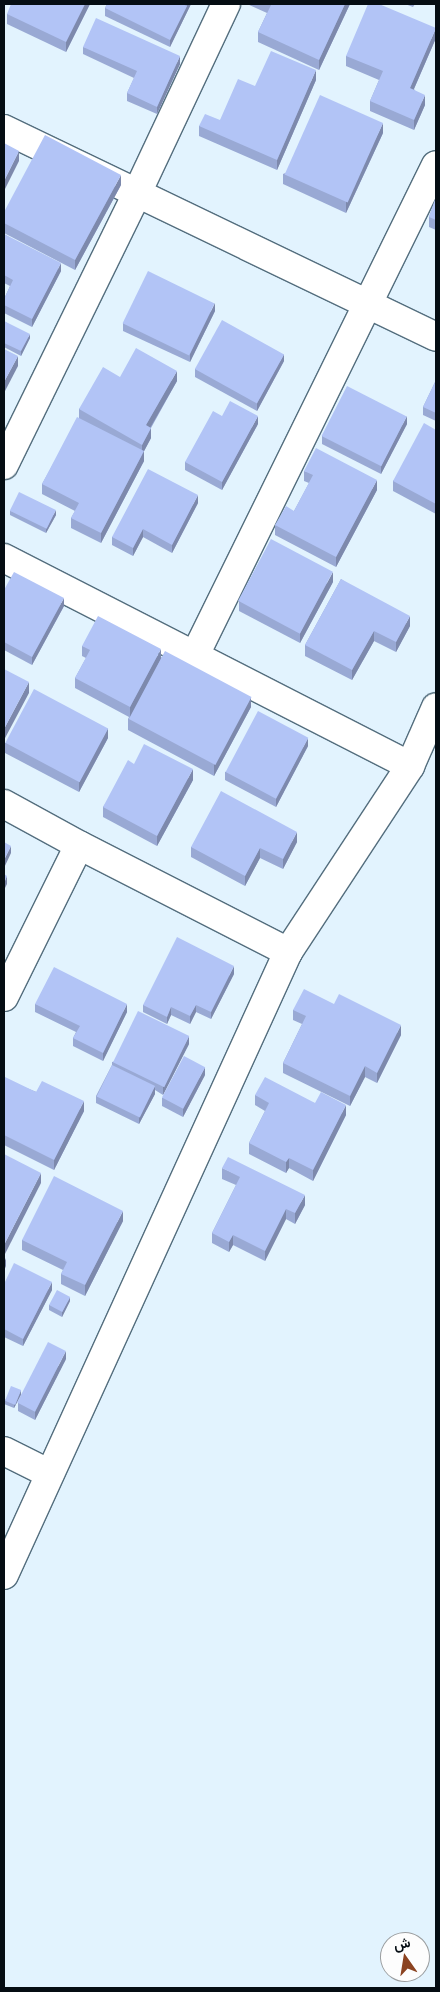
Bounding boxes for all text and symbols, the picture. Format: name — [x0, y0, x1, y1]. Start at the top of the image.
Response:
north arrow — [380, 1932, 430, 1982]
text: ش — [392, 1933, 412, 1954]

